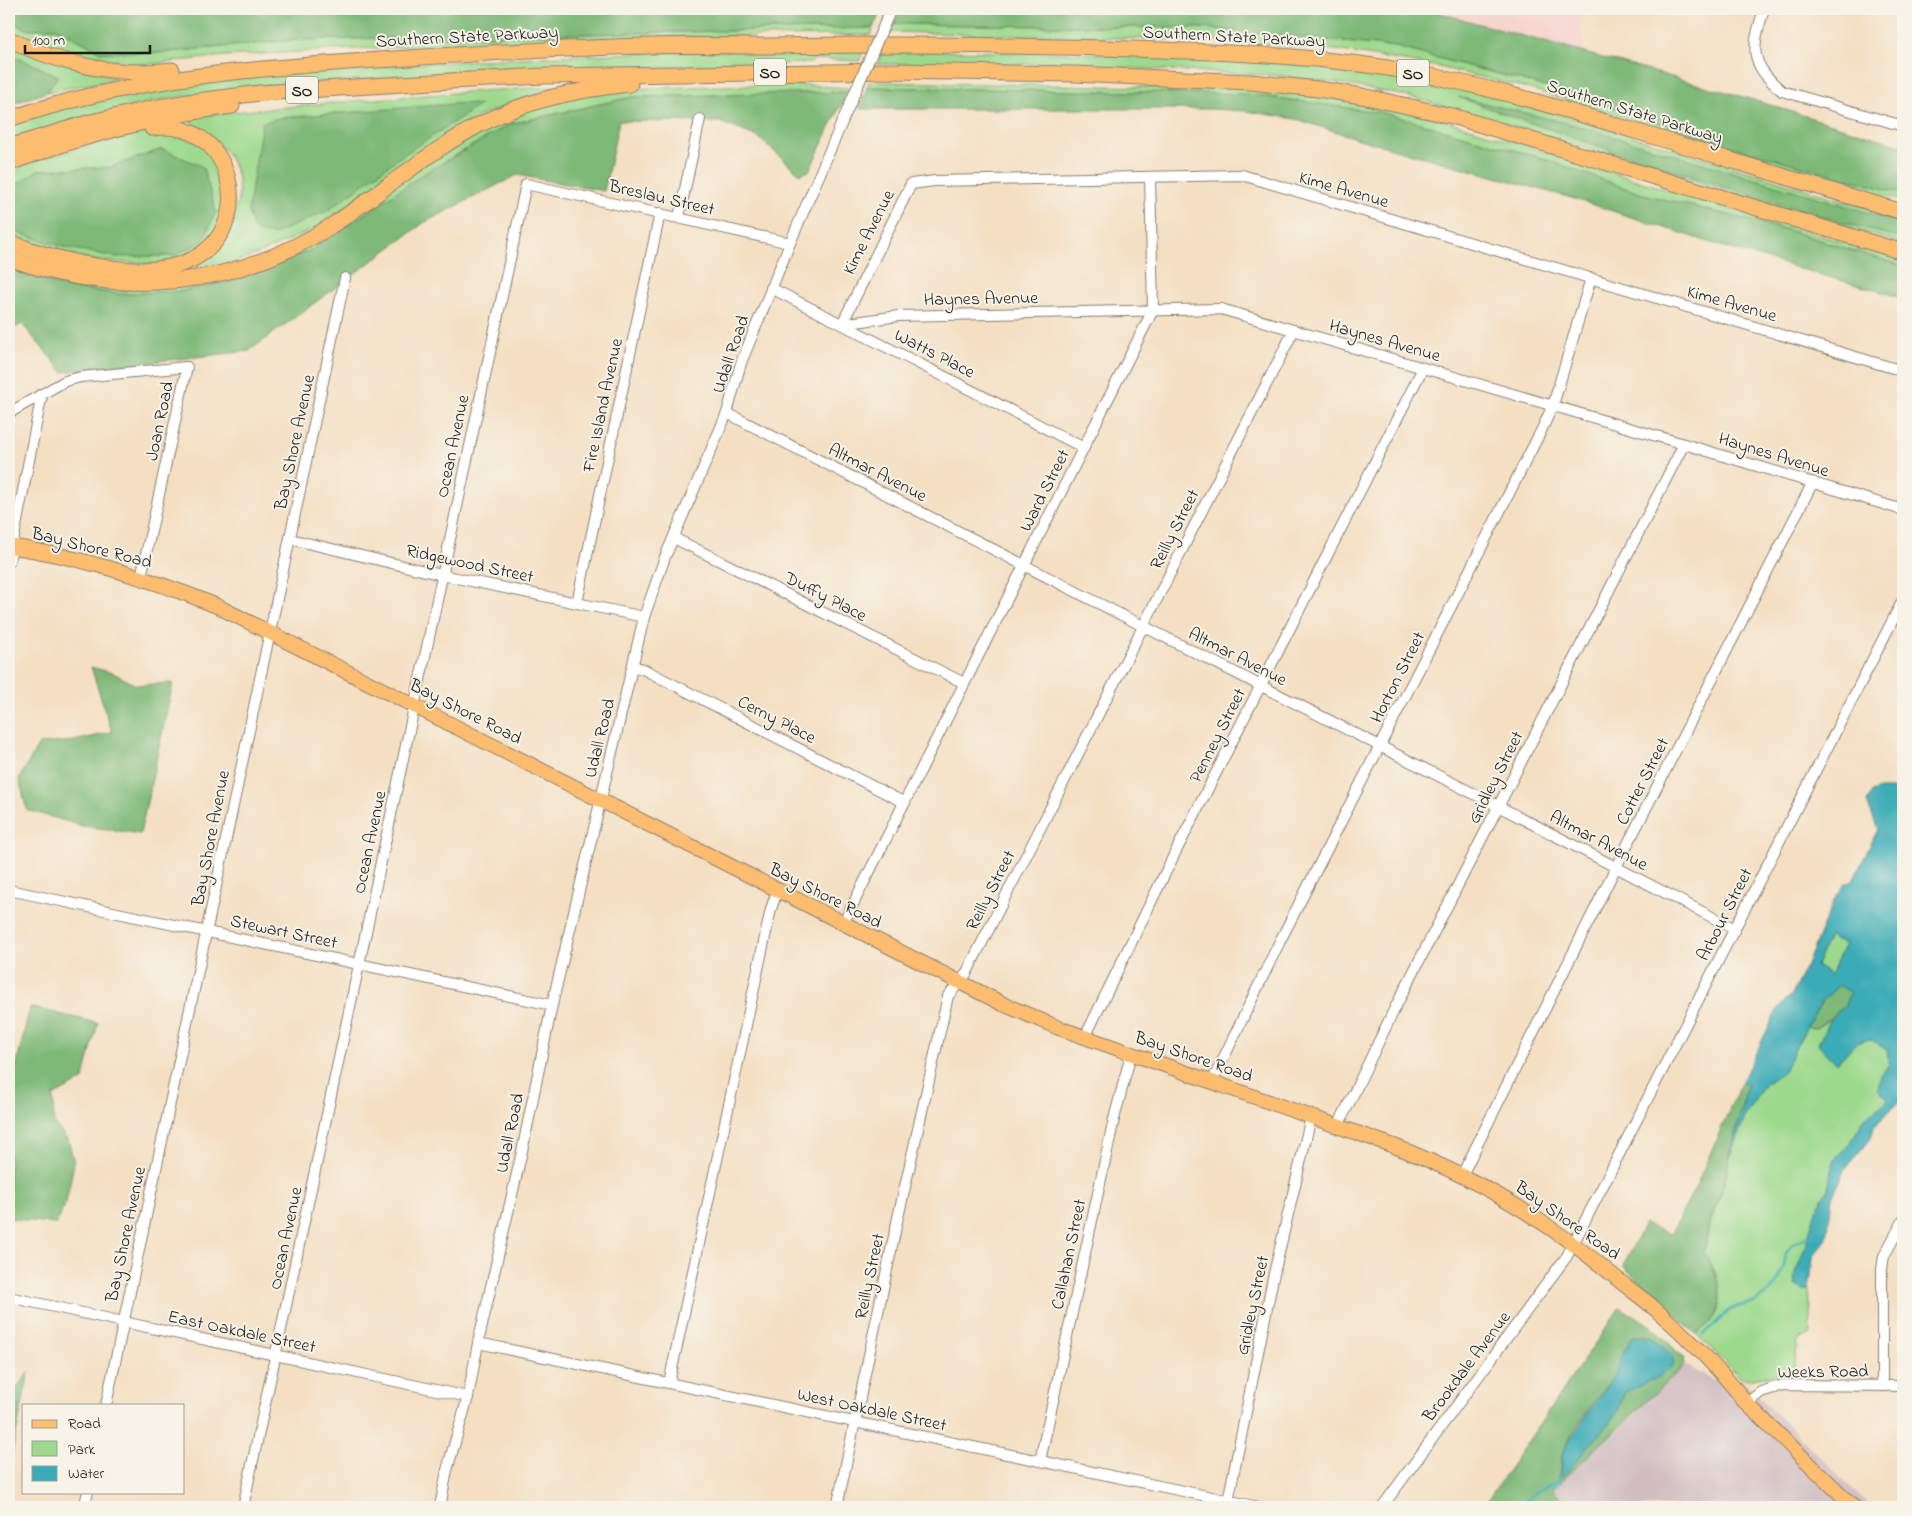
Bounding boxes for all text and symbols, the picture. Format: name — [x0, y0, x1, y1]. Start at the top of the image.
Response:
street label: Southern State Parkway — [375, 20, 559, 56]
street label: Southern State Parkway — [1142, 20, 1326, 56]
scale bar — [25, 22, 150, 54]
text: 100 m — [32, 30, 65, 52]
road number: SO — [754, 58, 786, 86]
road number: SO — [1397, 59, 1429, 86]
street label: Southern State Parkway — [1543, 74, 1726, 152]
road number: SO — [286, 76, 318, 104]
street label: Kime Avenue — [1295, 166, 1392, 216]
street label: Breslau Street — [605, 174, 717, 224]
street label: Kime Avenue — [837, 185, 903, 280]
street label: Kime Avenue — [1683, 280, 1780, 330]
street label: Haynes Avenue — [924, 286, 1039, 314]
street label: Udall Road — [706, 312, 757, 397]
street label: Haynes Avenue — [1326, 314, 1444, 370]
street label: Watts Place — [889, 323, 980, 387]
street label: Fire Island Avenue — [577, 335, 631, 476]
street label: Bay Shore Avenue — [269, 371, 323, 513]
street label: Joan Road — [140, 379, 182, 463]
street label: Ocean Avenue — [430, 392, 478, 500]
street label: Haynes Avenue — [1715, 427, 1833, 485]
street label: Altmar Avenue — [823, 438, 932, 510]
street label: Ward Street — [1014, 445, 1078, 537]
street label: Reilly Street — [1144, 485, 1207, 575]
street label: Bay Shore Road — [28, 521, 154, 576]
street label: Ridgewood Street — [403, 539, 536, 592]
street label: Duffy Place — [779, 566, 871, 630]
street label: Altmar Avenue — [1183, 622, 1292, 694]
street label: Horton Street — [1365, 628, 1433, 728]
street label: Bay Shore Road — [403, 673, 526, 752]
street label: Penney Street — [1184, 684, 1254, 788]
street label: Cerny Place — [732, 690, 821, 752]
street label: Udall Road — [579, 696, 623, 781]
street label: Gridley Street — [1462, 727, 1531, 829]
street label: Cotter Street — [1611, 734, 1677, 830]
street label: Bay Shore Avenue — [186, 767, 238, 909]
street label: Ocean Avenue — [347, 788, 395, 896]
street label: Altmar Avenue — [1544, 805, 1653, 879]
street label: Reilly Street — [960, 846, 1023, 936]
street label: Bay Shore Road — [763, 857, 886, 936]
street label: Arbour Street — [1691, 864, 1760, 966]
street label: Stewart Street — [228, 909, 339, 957]
street label: Bay Shore Road — [1130, 1025, 1256, 1090]
street label: Udall Road — [490, 1091, 532, 1176]
street label: Bay Shore Avenue — [100, 1163, 154, 1305]
street label: Bay Shore Road — [1508, 1175, 1625, 1268]
street label: Ocean Avenue — [263, 1184, 311, 1292]
street label: Callahan Street — [1046, 1197, 1094, 1312]
street label: Reilly Street — [849, 1231, 893, 1322]
street label: Gridley Street — [1231, 1253, 1277, 1358]
street label: East Oakdale Street — [165, 1305, 318, 1361]
street label: Brookdale Avenue — [1417, 1306, 1519, 1429]
street label: Weeks Road — [1777, 1359, 1869, 1387]
street label: West Oakdale Street — [795, 1382, 949, 1439]
legend — [22, 1404, 185, 1494]
text: Road — [68, 1413, 101, 1435]
text: Park — [68, 1439, 96, 1461]
text: Water — [68, 1463, 104, 1485]

